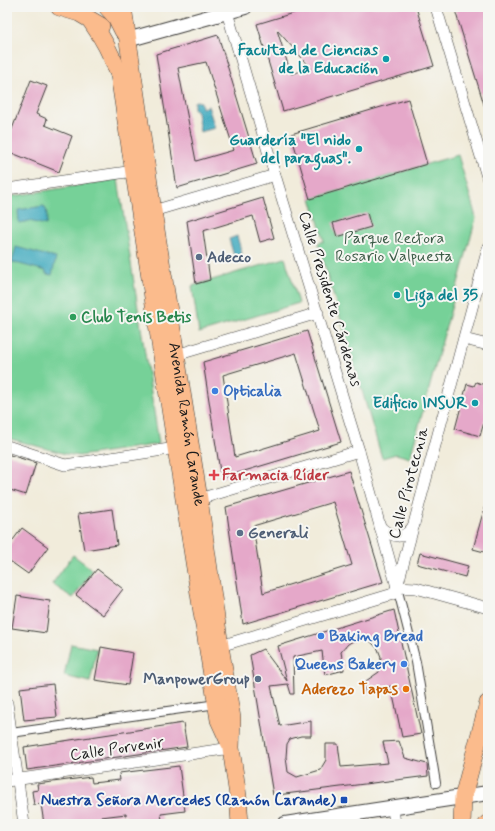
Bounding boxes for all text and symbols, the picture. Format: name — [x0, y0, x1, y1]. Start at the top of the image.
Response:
place label: Facultad de Ciencias de la Educación — [238, 40, 379, 79]
marker: Facultad de Ciencias de la Educación — [381, 54, 391, 64]
place label: Guardería "El nido del paraguas". — [229, 130, 351, 171]
marker: Guardería "El nido del paraguas". — [354, 144, 364, 154]
street label: Calle Presidente Cárdenas — [293, 209, 367, 389]
park label: Parque Rectora Rosario Valpuesta — [335, 228, 453, 267]
place label: Adecco — [207, 247, 251, 268]
marker: Adecco — [194, 252, 204, 262]
place label: Liga del 35 — [405, 285, 478, 308]
marker: Liga del 35 — [392, 290, 402, 300]
place label: Club Tenis Betis — [81, 307, 192, 328]
marker: Club Tenis Betis — [68, 312, 78, 322]
street label: Avenida Ramón Carande — [164, 340, 210, 508]
place label: Opticalia — [223, 381, 282, 402]
marker: Opticalia — [210, 386, 220, 396]
place label: Edificio INSUR — [373, 393, 467, 414]
marker: Edificio INSUR — [470, 398, 480, 408]
street label: Calle Pirotecnia — [384, 424, 434, 541]
place label: Farmacia Ríder — [222, 465, 329, 486]
marker: Farmacia Ríder — [209, 470, 219, 480]
place label: Generali — [248, 523, 309, 544]
marker: Generali — [235, 528, 245, 538]
place label: Baking Bread — [329, 626, 423, 648]
marker: Baking Bread — [316, 631, 326, 641]
place label: Queens Bakery — [295, 654, 396, 675]
marker: Queens Bakery — [399, 659, 409, 669]
place label: ManpowerGroup — [143, 669, 250, 690]
marker: ManpowerGroup — [253, 674, 263, 684]
place label: Aderezo Tapas — [301, 679, 399, 700]
marker: Aderezo Tapas — [401, 684, 411, 694]
street label: Calle Porvenir — [69, 732, 166, 766]
place label: Nuestra Señora Mercedes (Ramón Carande) — [41, 790, 336, 811]
marker: Nuestra Señora Mercedes (Ramón Carande) — [339, 795, 349, 805]

